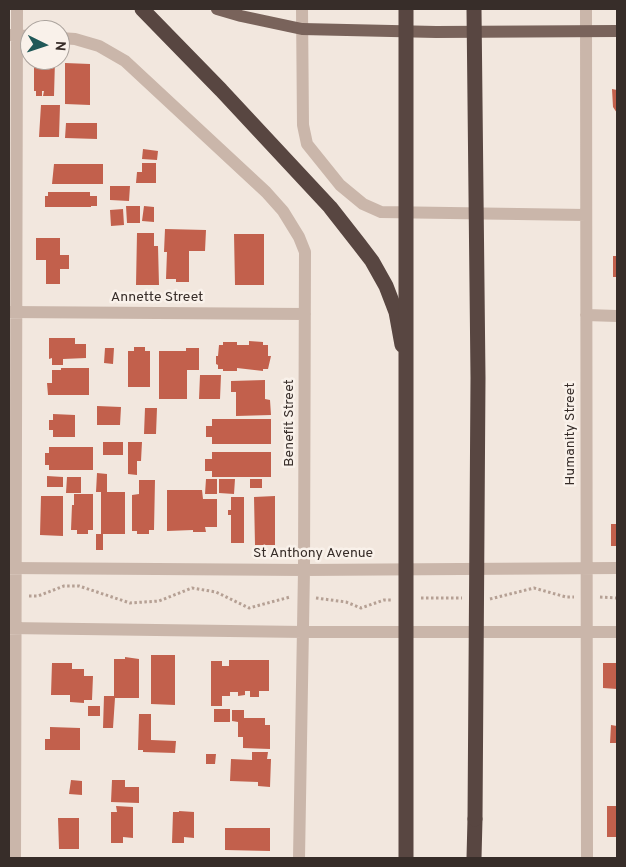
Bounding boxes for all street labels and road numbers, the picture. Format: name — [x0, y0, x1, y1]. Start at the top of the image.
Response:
street label: Annette Street — [111, 290, 203, 306]
street label: Benefit Street — [282, 379, 298, 467]
street label: Humanity Street — [563, 383, 579, 485]
street label: St Anthony Avenue — [253, 546, 373, 562]

